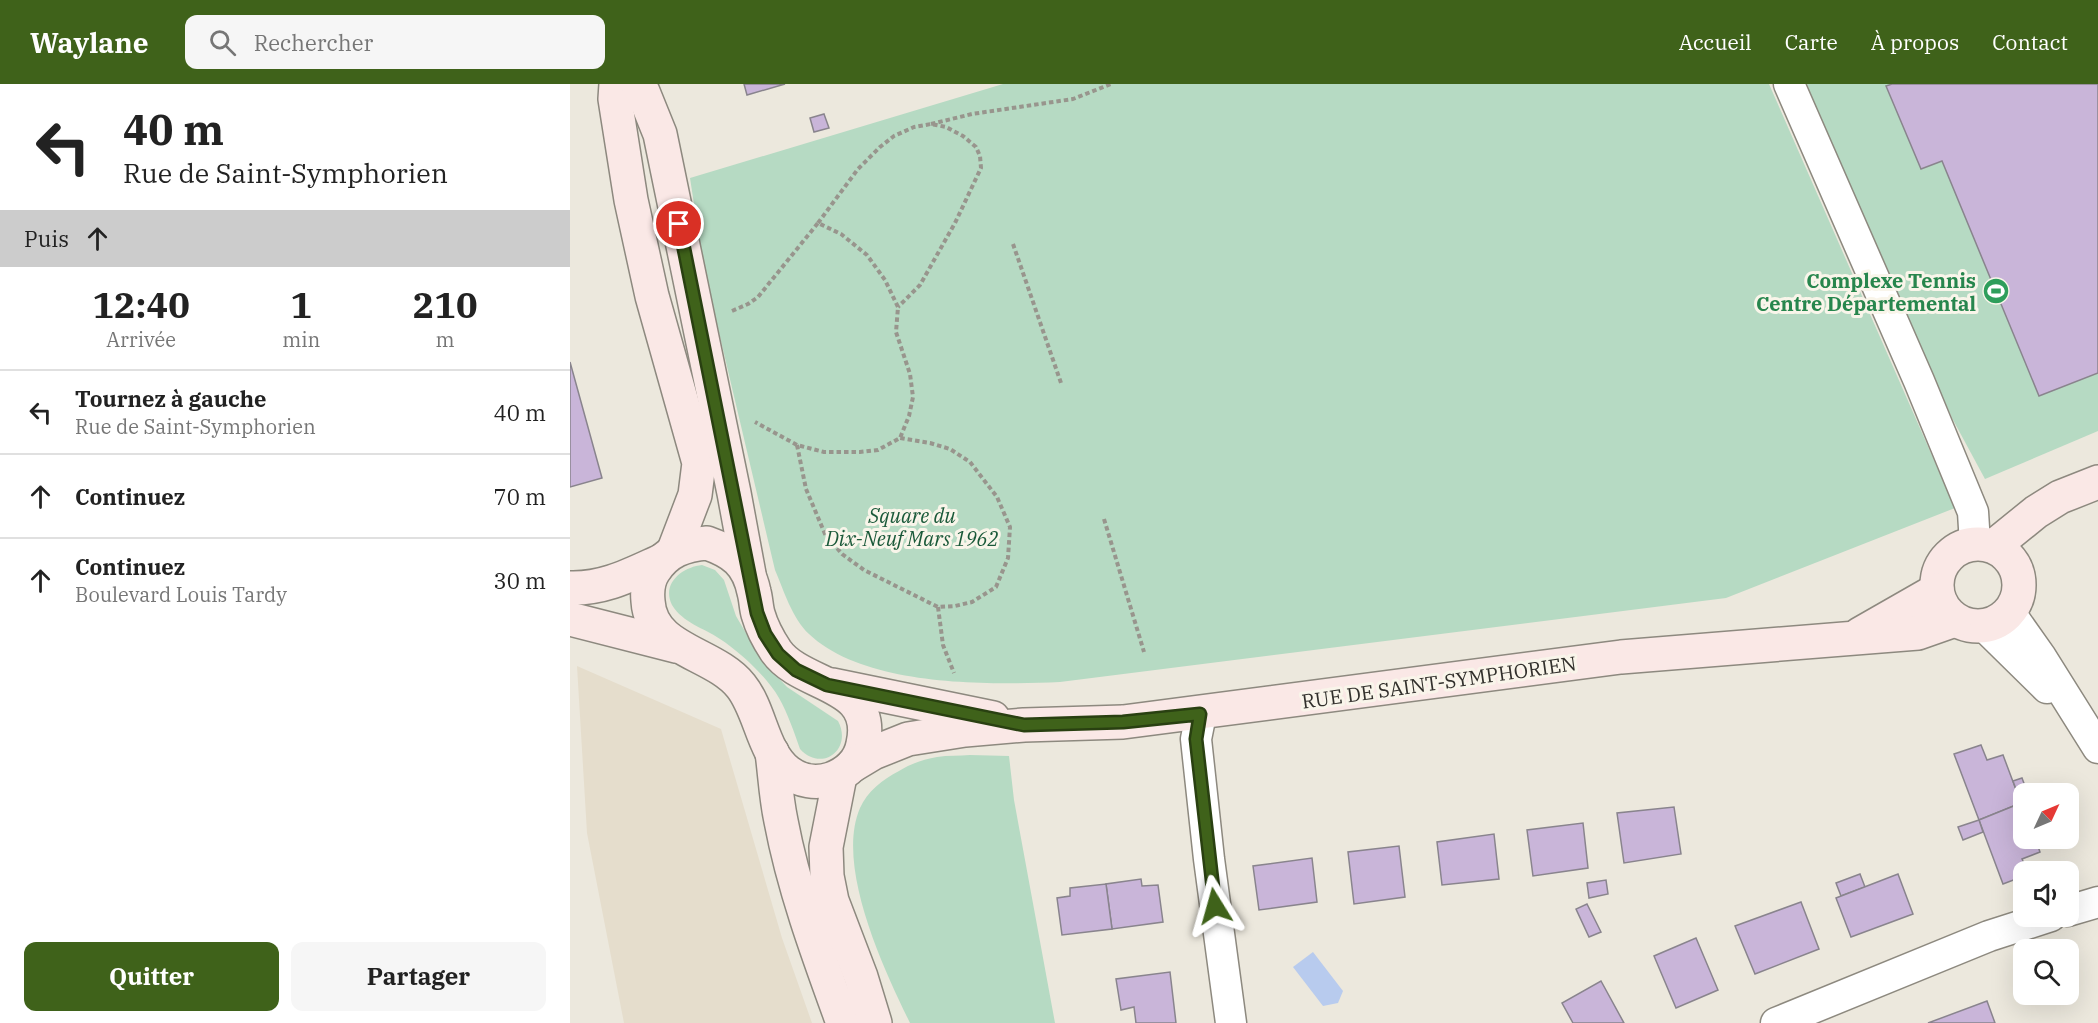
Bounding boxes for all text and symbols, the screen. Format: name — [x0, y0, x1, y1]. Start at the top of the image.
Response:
search box — [185, 15, 605, 69]
text: Waylane — [30, 24, 149, 61]
icon: search — [206, 26, 239, 59]
text: Rechercher — [254, 28, 373, 57]
text: Accueil — [1679, 28, 1752, 56]
text: Carte — [1785, 28, 1838, 56]
text: À propos — [1871, 28, 1959, 56]
text: Contact — [1992, 28, 2068, 56]
text: 40 m — [123, 102, 224, 157]
icon: left — [24, 108, 102, 186]
text: Rue de Saint-Symphorien — [123, 155, 448, 190]
pin — [653, 198, 704, 249]
icon: arrive — [662, 207, 695, 240]
icon: ahead — [81, 222, 114, 255]
text: Puis — [24, 224, 69, 253]
place label: Complexe Tennis Centre Départemental — [1756, 267, 1976, 317]
sports icon: Complexe Tennis Centre Départemental — [1981, 276, 2011, 306]
text: 12:40 — [92, 281, 190, 328]
text: 1 — [290, 281, 312, 328]
text: 210 — [413, 281, 478, 328]
text: Arrivée — [106, 326, 176, 353]
text: min — [282, 326, 320, 353]
text: m — [436, 326, 455, 353]
text: Tournez à gauche — [75, 384, 266, 413]
icon: left — [24, 396, 57, 429]
text: 40 m — [494, 398, 546, 427]
text: Rue de Saint-Symphorien — [75, 413, 316, 440]
icon: ahead — [24, 480, 57, 513]
text: Continuez — [75, 482, 185, 511]
text: 70 m — [494, 482, 546, 511]
park label: Square du Dix-Neuf Mars 1962 — [824, 502, 999, 552]
text: Continuez — [75, 552, 185, 581]
icon: ahead — [24, 564, 57, 597]
text: 30 m — [494, 566, 546, 595]
text: Boulevard Louis Tardy — [75, 581, 287, 608]
street label: RUE DE SAINT-SYMPHORIEN — [1300, 649, 1578, 715]
north arrow — [2013, 783, 2079, 849]
map controls — [2013, 783, 2079, 1005]
button: sound — [2013, 861, 2079, 927]
position arrow — [1183, 874, 1247, 938]
button: search — [2013, 939, 2079, 1005]
button: Quitter — [24, 942, 279, 1011]
button: Partager — [291, 942, 546, 1011]

